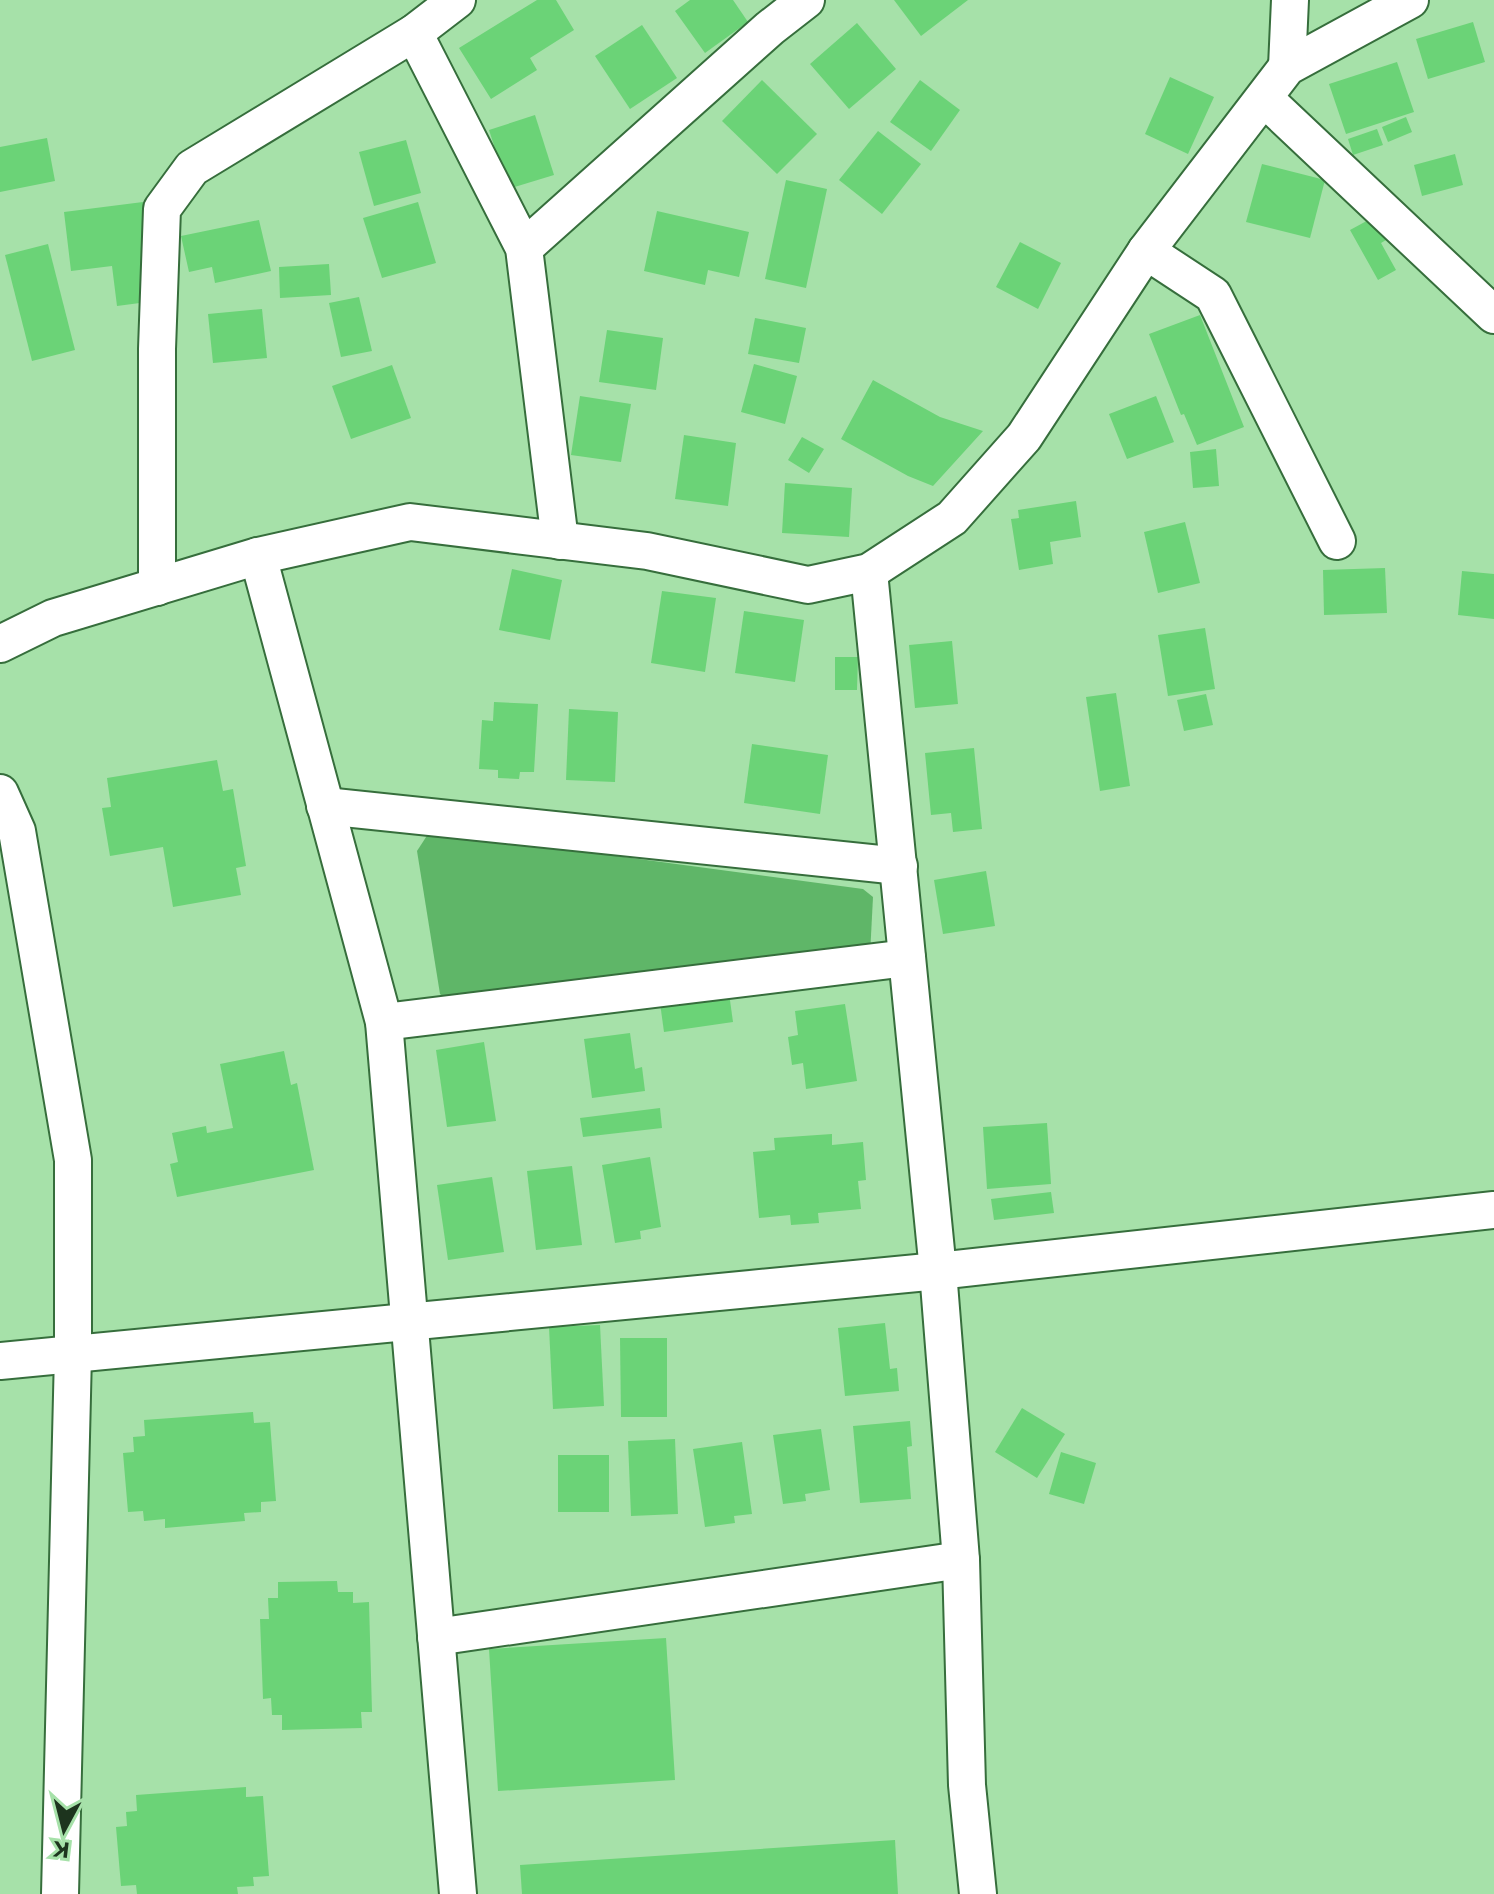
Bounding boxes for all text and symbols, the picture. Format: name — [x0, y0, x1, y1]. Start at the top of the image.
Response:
north arrow — [24, 1790, 104, 1870]
text: K — [51, 1835, 71, 1864]

